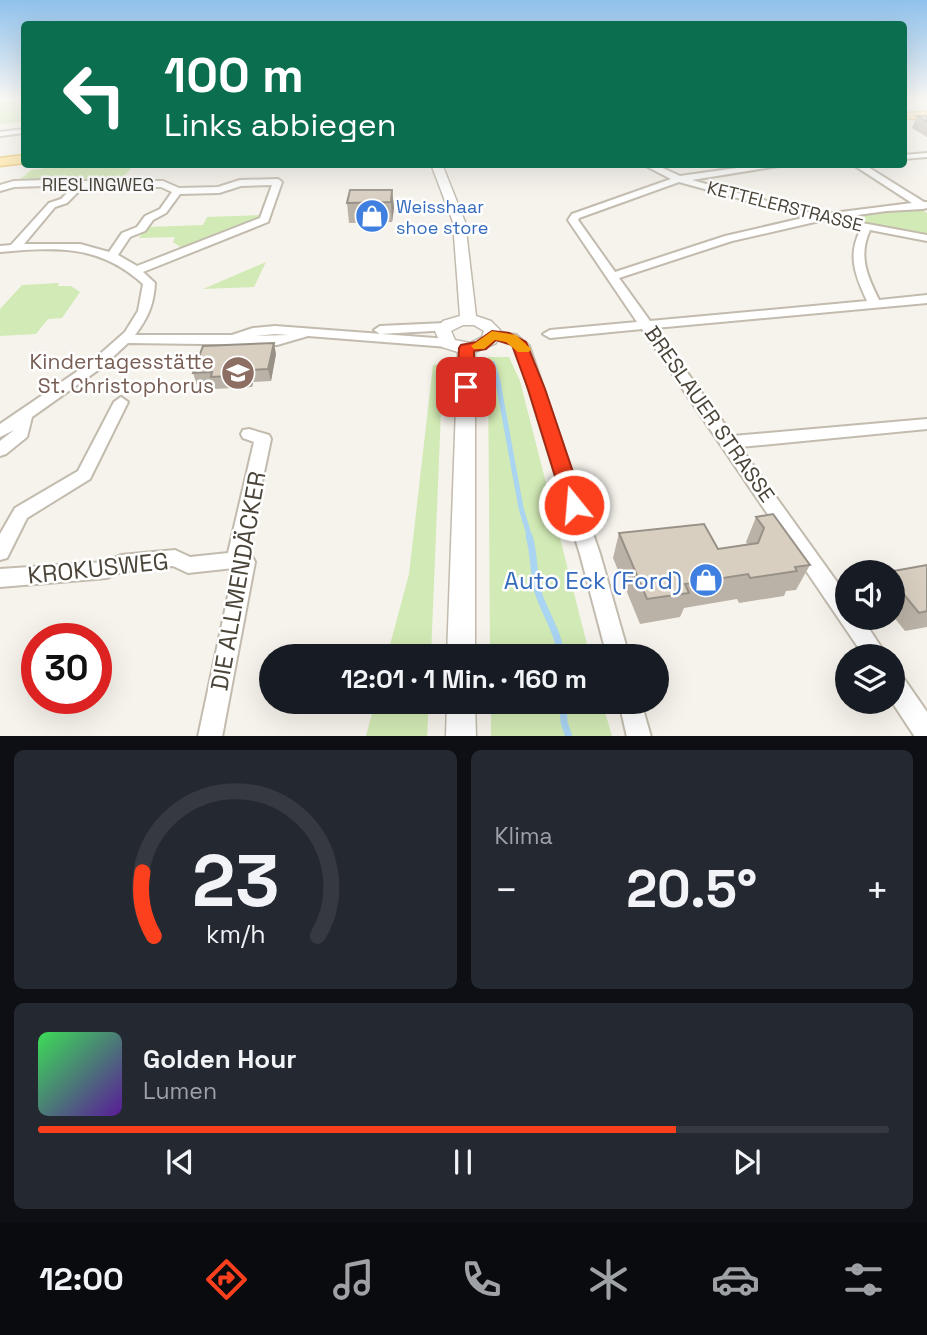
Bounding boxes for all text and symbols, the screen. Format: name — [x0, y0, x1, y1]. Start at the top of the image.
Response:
text: 100 m — [164, 44, 304, 106]
icon: left — [49, 49, 140, 140]
text: Links abbiegen — [164, 105, 396, 145]
street label: RIESLINGWEG — [42, 173, 154, 196]
street label: KETTELERSTRASSE — [705, 176, 865, 236]
place label: Weisshaar shoe store — [396, 195, 488, 239]
shop icon: Weisshaar shoe store — [353, 197, 391, 235]
street label: BRESLAUER STRASSE — [639, 321, 781, 507]
place label: Kindertagesstätte St. Christophorus — [30, 348, 214, 399]
school or university icon: Kindertagesstätte St. Christophorus — [219, 354, 257, 392]
pin — [436, 357, 496, 417]
icon: arrive — [447, 368, 485, 406]
position arrow — [537, 468, 611, 542]
street label: DIE ALLMENDÄCKER — [203, 469, 273, 693]
street label: KROKUSWEG — [26, 545, 170, 591]
map controls — [835, 560, 905, 714]
button: sound — [835, 560, 905, 630]
shop icon: Auto Eck (Ford) — [687, 561, 725, 599]
place label: Auto Eck (Ford) — [504, 565, 682, 596]
speed limit sign: 30 — [21, 623, 112, 714]
button: layers — [835, 644, 905, 714]
text: 12:01 · 1 Min. · 160 m — [341, 662, 587, 696]
text: Klima — [495, 821, 553, 851]
text: 23 — [191, 834, 279, 927]
text: 20.5° — [626, 856, 757, 922]
text: − — [495, 866, 518, 914]
text: + — [865, 866, 889, 914]
text: km/h — [205, 917, 265, 949]
text: Golden Hour — [143, 1042, 297, 1076]
text: Lumen — [143, 1076, 217, 1106]
icon: previous — [161, 1143, 199, 1181]
icon: pause — [444, 1143, 482, 1181]
icon: next — [728, 1143, 766, 1181]
icon: directions — [202, 1255, 251, 1304]
icon: music — [329, 1255, 378, 1304]
icon: phone — [457, 1255, 506, 1304]
icon: climate — [584, 1255, 633, 1304]
icon: car — [711, 1255, 760, 1304]
icon: filters — [839, 1255, 888, 1304]
text: 12:00 — [39, 1259, 124, 1299]

